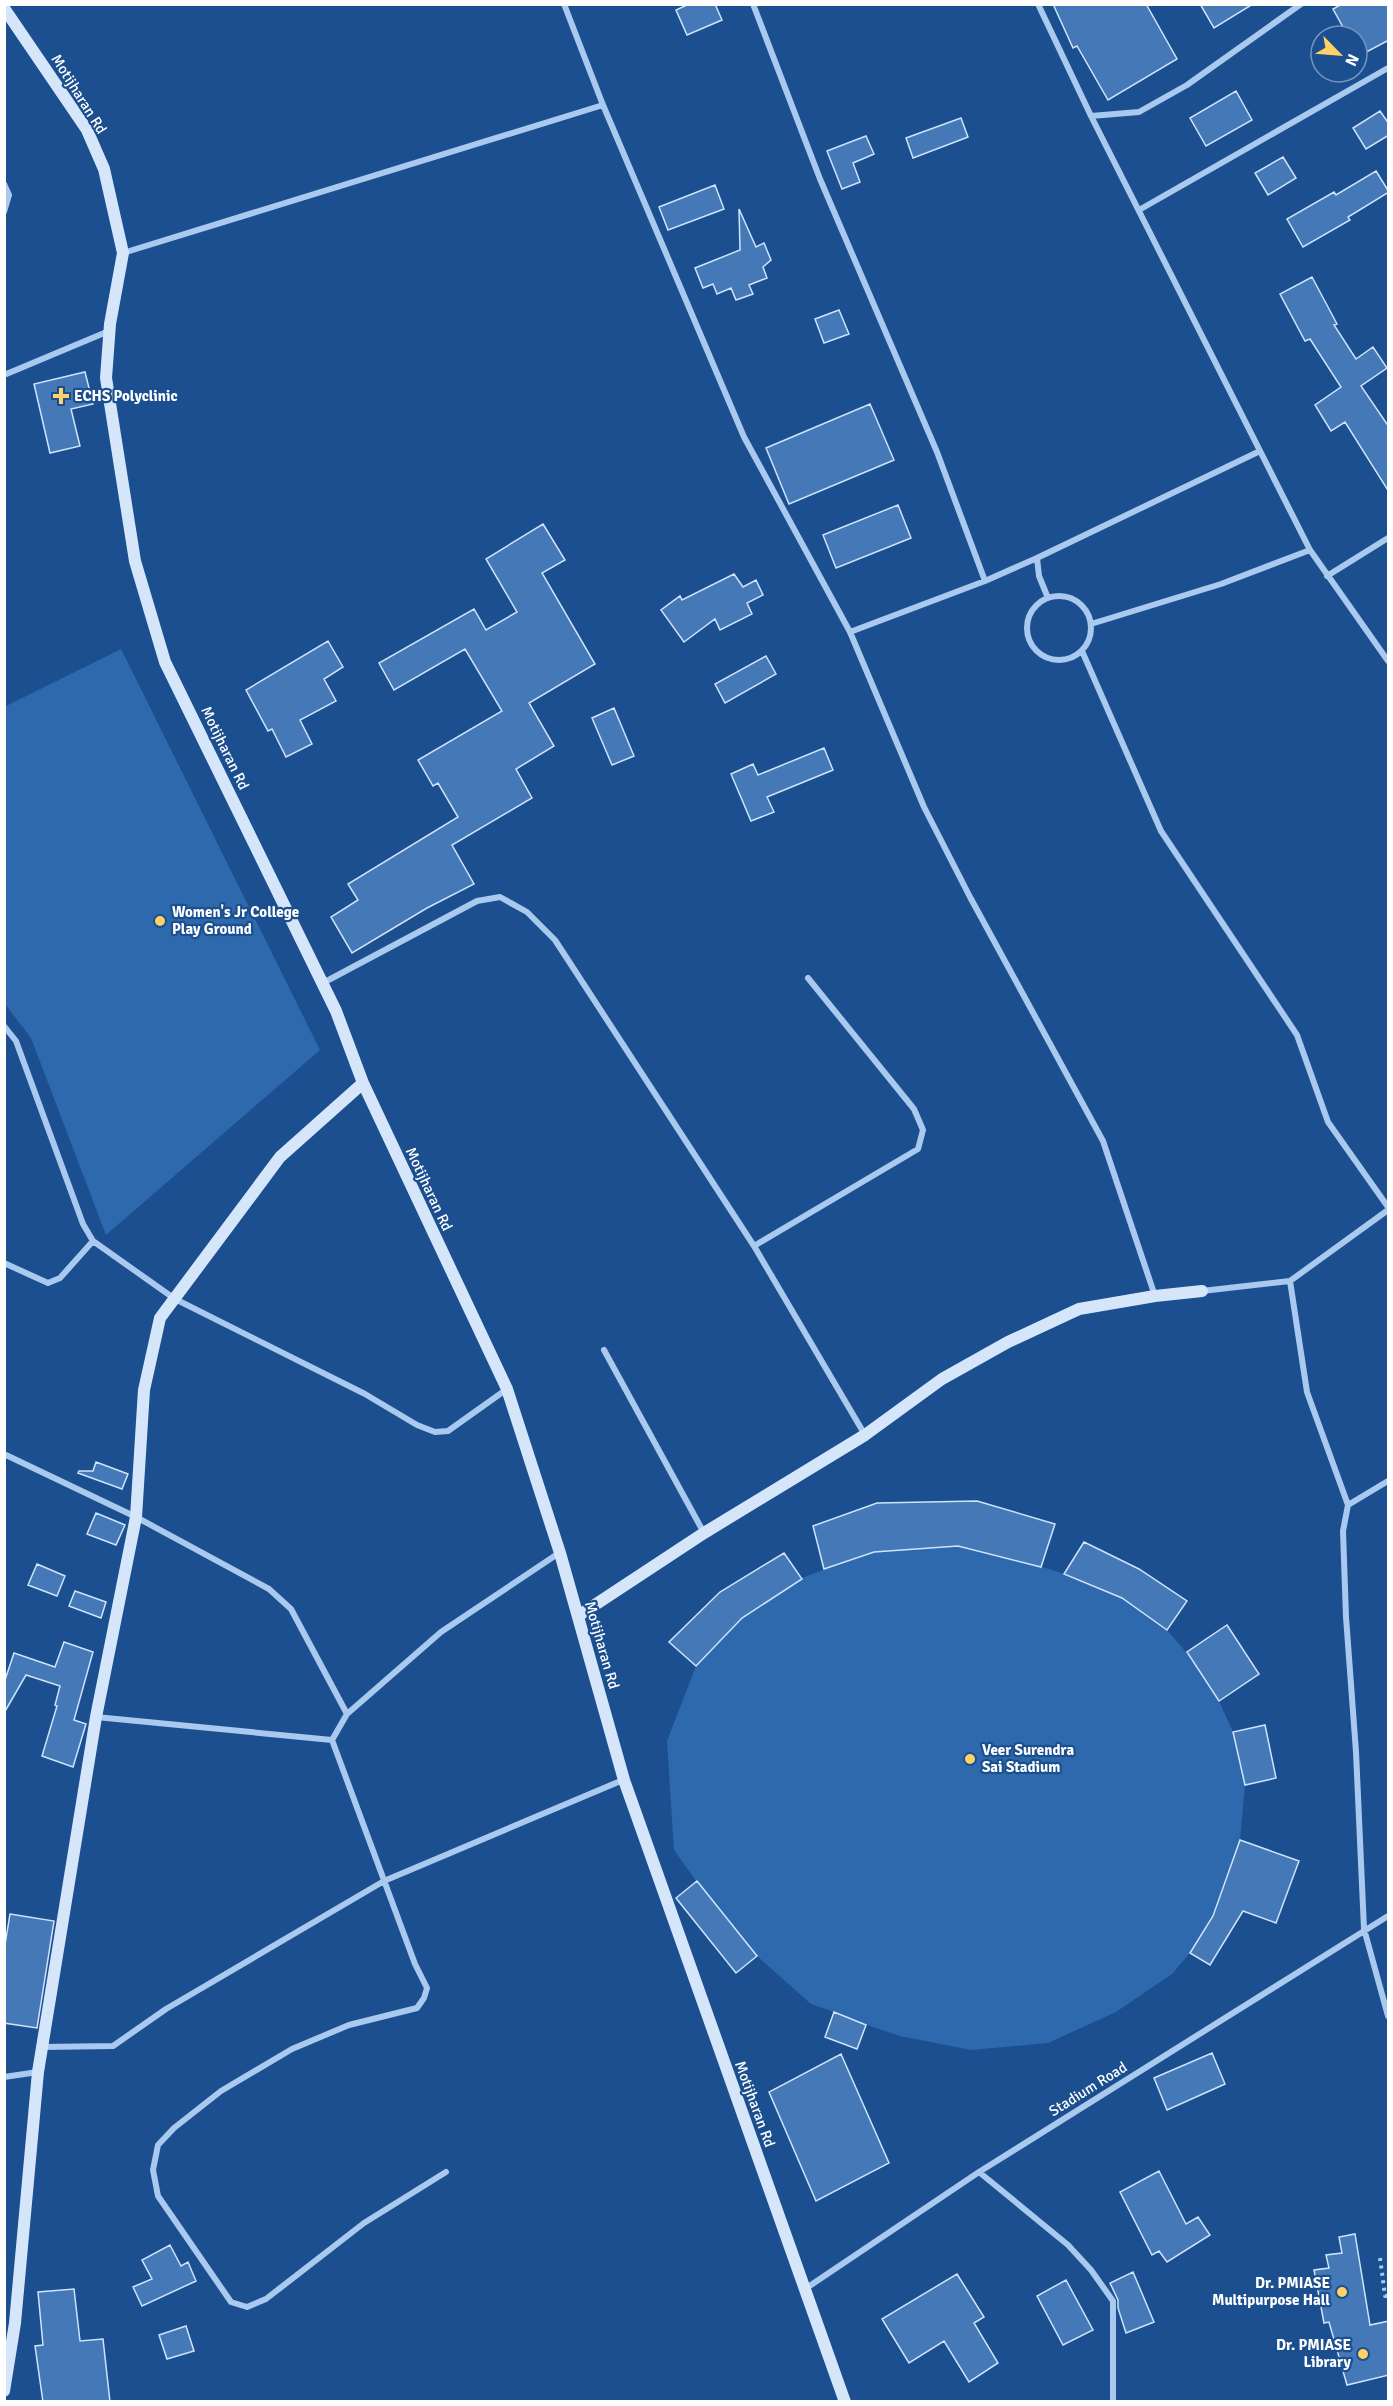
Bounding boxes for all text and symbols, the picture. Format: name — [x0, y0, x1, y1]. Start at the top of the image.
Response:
north arrow — [1309, 24, 1369, 84]
street label: Motijharan Rd — [47, 51, 111, 137]
text: N — [1340, 51, 1363, 69]
marker: ECHS Polyclinic — [52, 387, 70, 405]
place label: ECHS Polyclinic — [74, 387, 178, 405]
street label: Motijharan Rd — [197, 703, 253, 793]
place label: Women's Jr College Play Ground — [172, 903, 299, 938]
marker: Women's Jr College Play Ground — [153, 914, 167, 928]
street label: Motijharan Rd — [402, 1144, 456, 1234]
street label: Motijharan Rd — [581, 1599, 623, 1691]
place label: Veer Surendra Sai Stadium — [982, 1741, 1074, 1776]
marker: Veer Surendra Sai Stadium — [963, 1752, 977, 1766]
street label: Motijharan Rd — [731, 2058, 779, 2150]
street label: Stadium Road — [1046, 2058, 1130, 2120]
place label: Dr. PMIASE Multipurpose Hall — [1212, 2274, 1330, 2309]
marker: Dr. PMIASE Multipurpose Hall — [1335, 2285, 1349, 2299]
place label: Dr. PMIASE Library — [1276, 2336, 1352, 2371]
marker: Dr. PMIASE Library — [1356, 2347, 1370, 2361]

